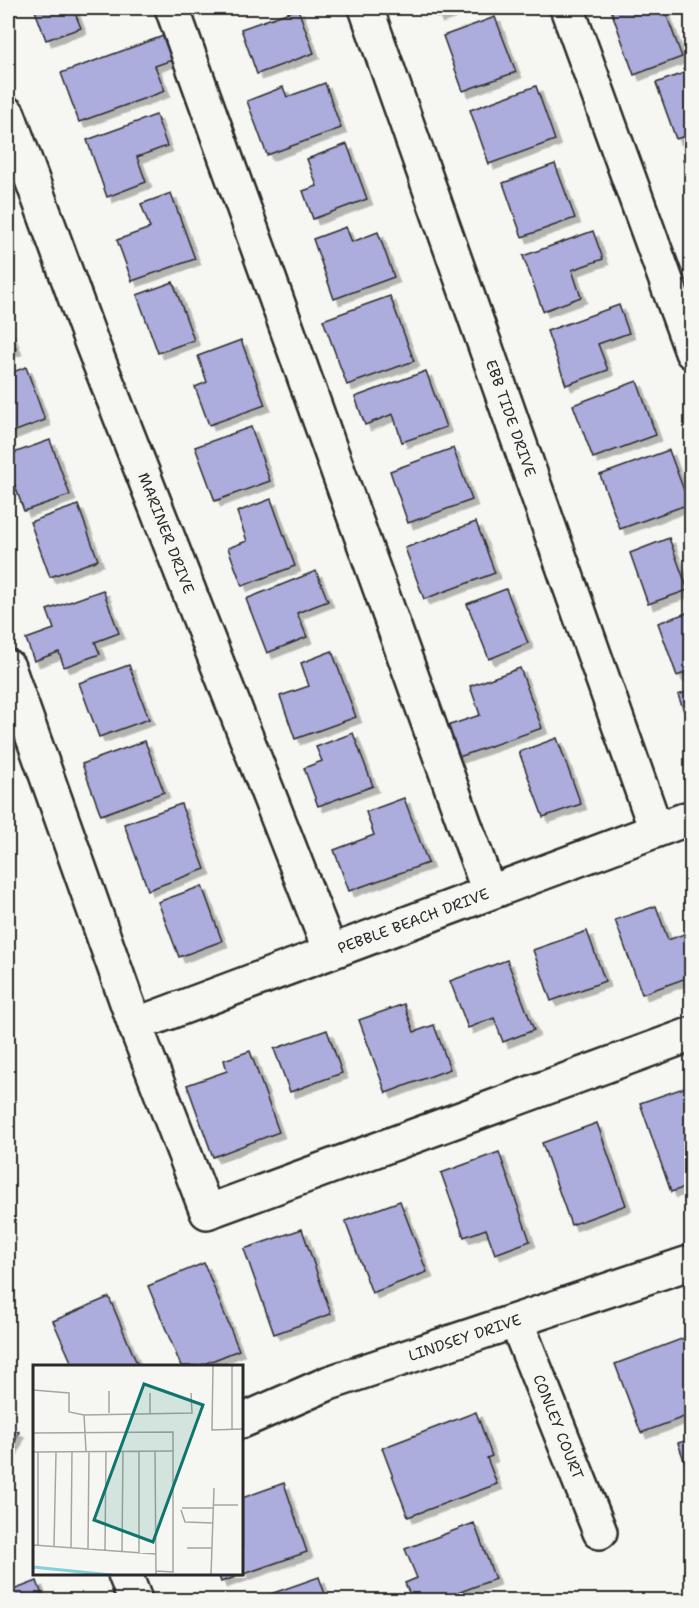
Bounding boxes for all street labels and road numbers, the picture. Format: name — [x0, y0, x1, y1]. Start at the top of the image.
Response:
street label: EBB TIDE DRIVE — [481, 357, 541, 479]
street label: MARINER DRIVE — [133, 470, 199, 597]
street label: PEBBLE BEACH DRIVE — [335, 884, 492, 959]
street label: LINDSEY DRIVE — [406, 1310, 524, 1366]
street label: CONLEY COURT — [528, 1372, 588, 1482]

